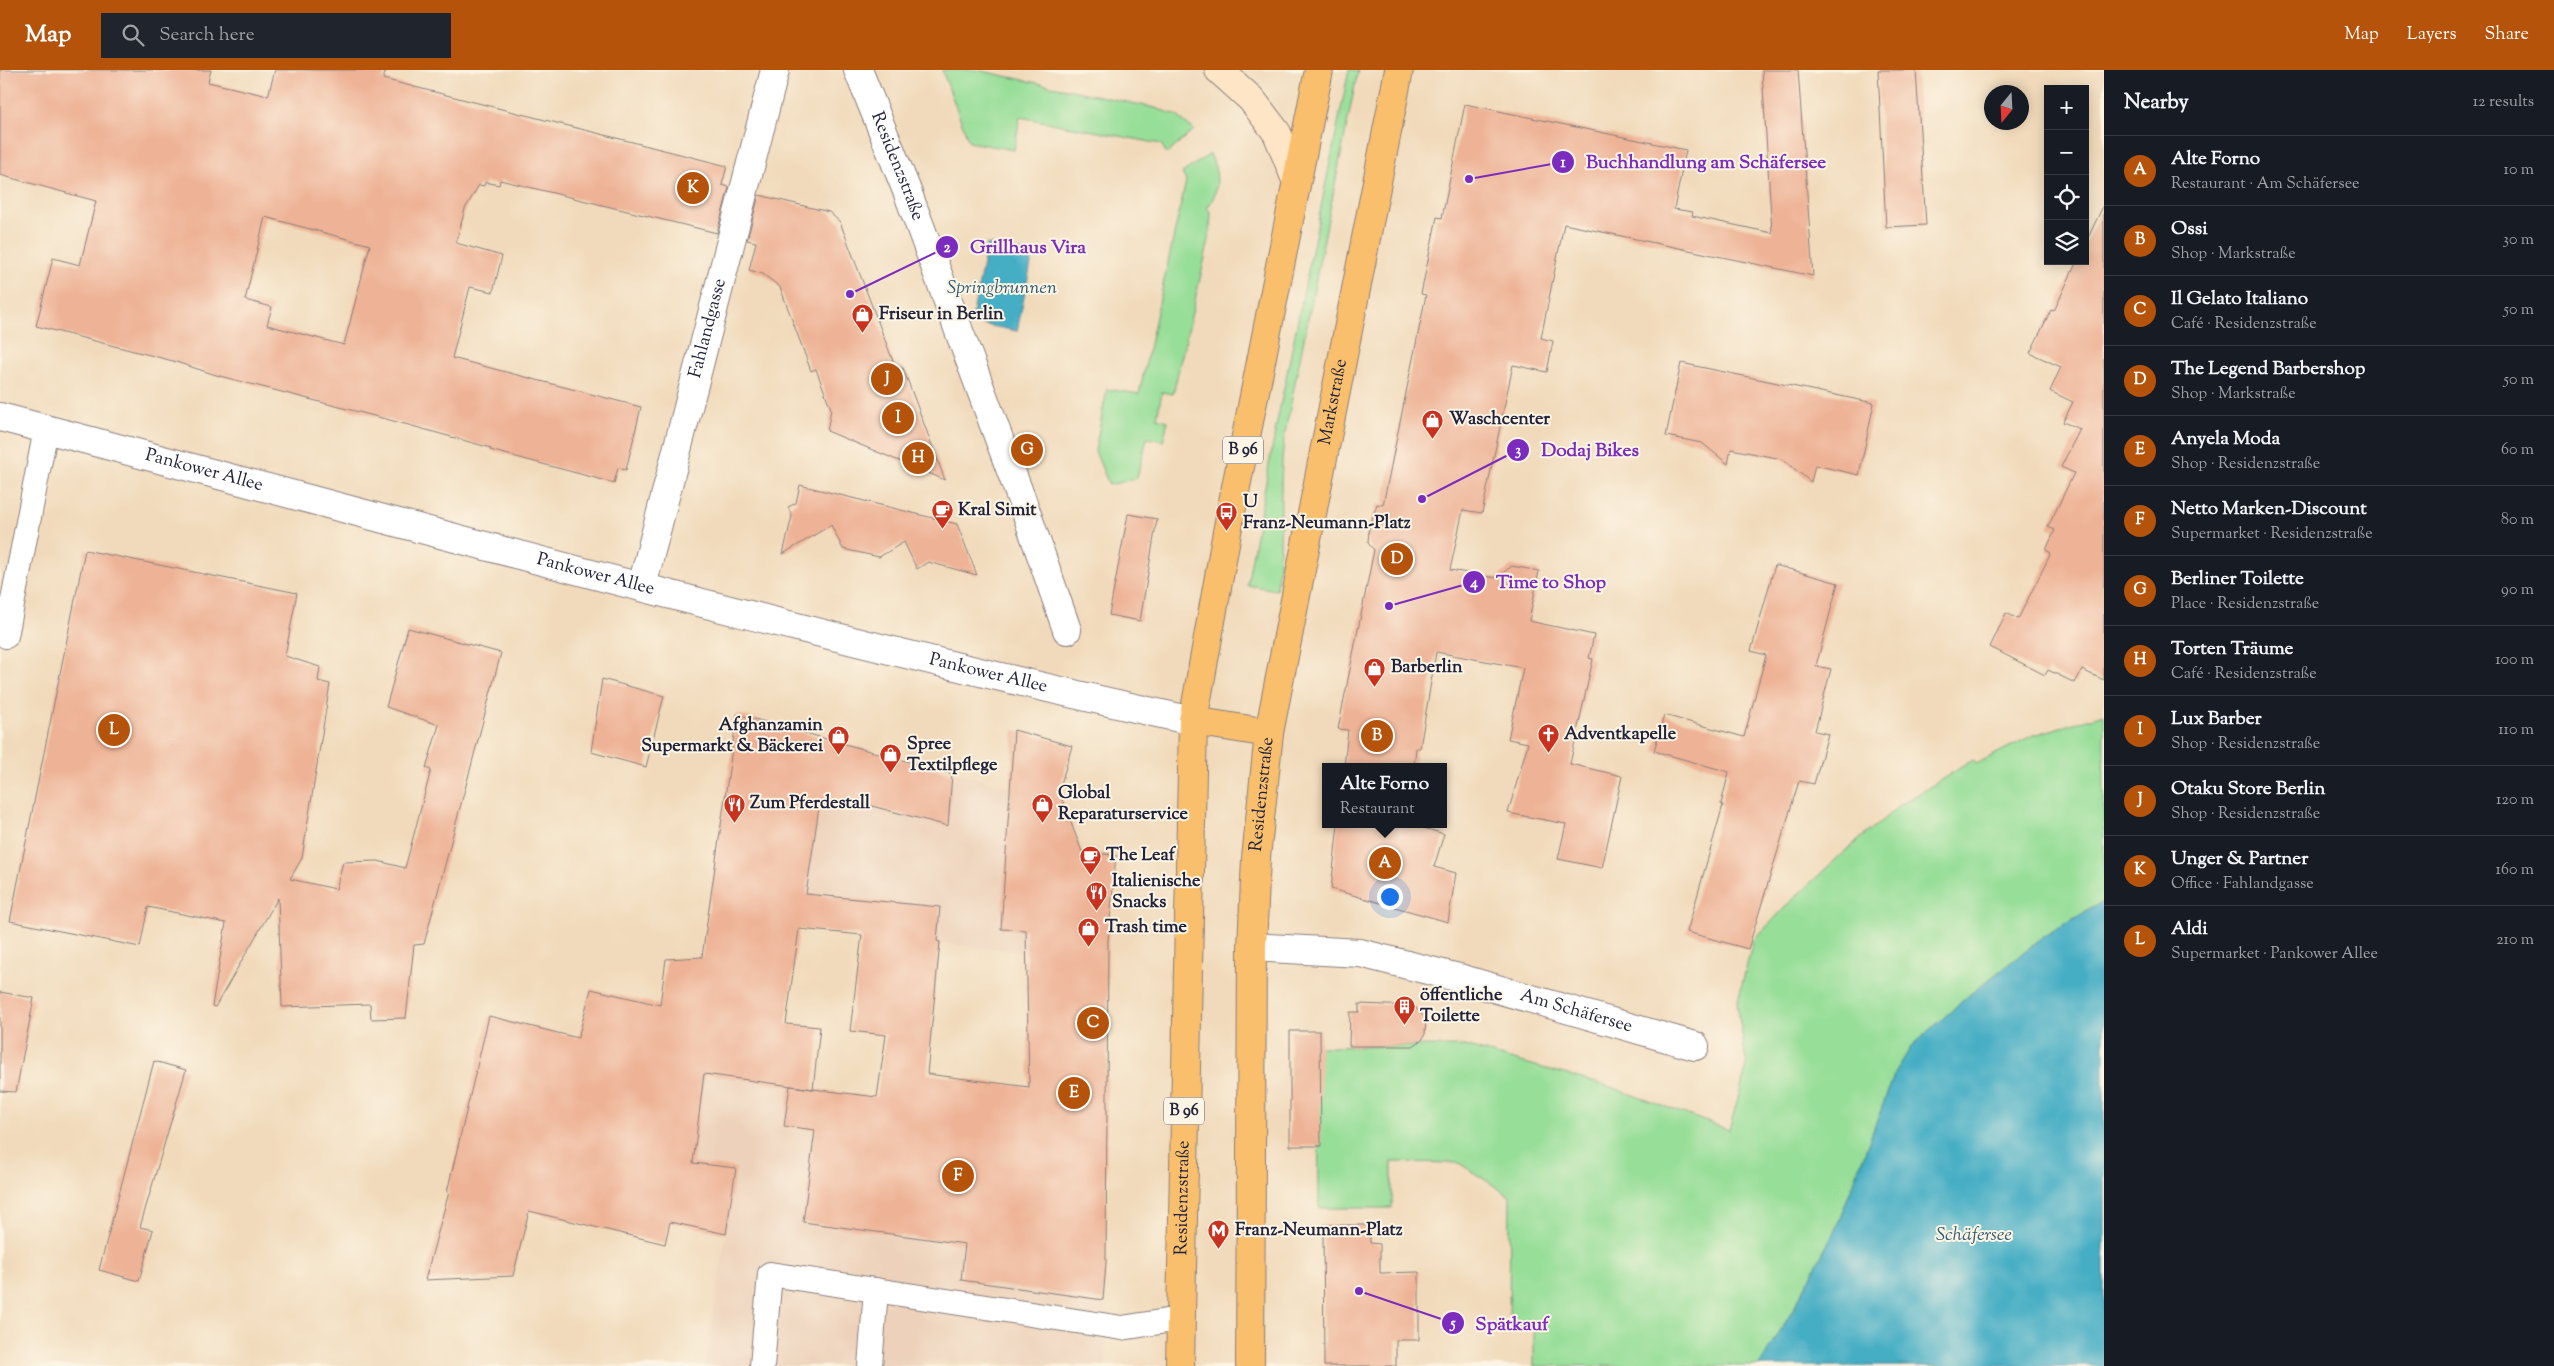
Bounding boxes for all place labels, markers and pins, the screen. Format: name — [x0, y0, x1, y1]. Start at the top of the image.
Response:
callout: Buchhandlung am Schäfersee — [1551, 145, 1836, 179]
pin: K — [677, 169, 709, 207]
callout: Grillhaus Vira — [935, 230, 1096, 264]
place label: Friseur in Berlin — [879, 302, 1004, 328]
shop icon: Friseur in Berlin — [851, 303, 875, 334]
pin: J — [871, 360, 903, 398]
pin: I — [882, 399, 914, 437]
place label: Waschcenter — [1449, 407, 1550, 433]
shop icon: Waschcenter — [1421, 408, 1445, 439]
pin: G — [1011, 431, 1043, 469]
callout: Dodaj Bikes — [1506, 433, 1648, 467]
pin: H — [902, 439, 934, 477]
place label: U Franz-Neumann-Platz — [1243, 490, 1411, 537]
place label: Kral Simit — [958, 498, 1037, 524]
cafe icon: Kral Simit — [930, 499, 954, 530]
bus stop icon: U Franz-Neumann-Platz — [1215, 501, 1239, 532]
pin: D — [1381, 540, 1413, 578]
callout: Time to Shop — [1461, 565, 1617, 599]
place label: Barberlin — [1391, 655, 1463, 681]
shop icon: Barberlin — [1363, 656, 1387, 687]
pin: L — [98, 711, 130, 749]
place label: Afghanzamin Supermarkt & Bäckerei — [641, 713, 824, 760]
pin: B — [1361, 717, 1393, 755]
place label: Adventkapelle — [1564, 722, 1677, 748]
church icon: Adventkapelle — [1536, 723, 1560, 754]
shop icon: Afghanzamin Supermarkt & Bäckerei — [827, 724, 851, 755]
place label: Spree Textilpflege — [907, 732, 998, 779]
shop icon: Spree Textilpflege — [879, 743, 903, 774]
place label: Global Reparaturservice — [1058, 781, 1189, 828]
place label: Zum Pferdestall — [750, 791, 871, 817]
restaurant icon: Zum Pferdestall — [722, 792, 746, 823]
shop icon: Global Reparaturservice — [1030, 792, 1054, 823]
place label: The Leaf — [1106, 843, 1177, 869]
cafe icon: The Leaf — [1078, 844, 1102, 875]
pin: A — [1369, 844, 1401, 882]
place label: Italienische Snacks — [1112, 869, 1201, 916]
restaurant icon: Italienische Snacks — [1084, 880, 1108, 911]
place label: Trash time — [1105, 915, 1188, 941]
shop icon: Trash time — [1077, 916, 1101, 947]
place label: öffentliche Toilette — [1420, 983, 1503, 1030]
building icon: öffentliche Toilette — [1392, 994, 1416, 1025]
pin: C — [1077, 1004, 1109, 1042]
pin: E — [1058, 1074, 1090, 1112]
pin: F — [942, 1157, 974, 1195]
place label: Franz-Neumann-Platz — [1235, 1218, 1403, 1244]
metro station icon: Franz-Neumann-Platz — [1207, 1219, 1231, 1250]
callout: Spätkauf — [1441, 1306, 1559, 1340]

